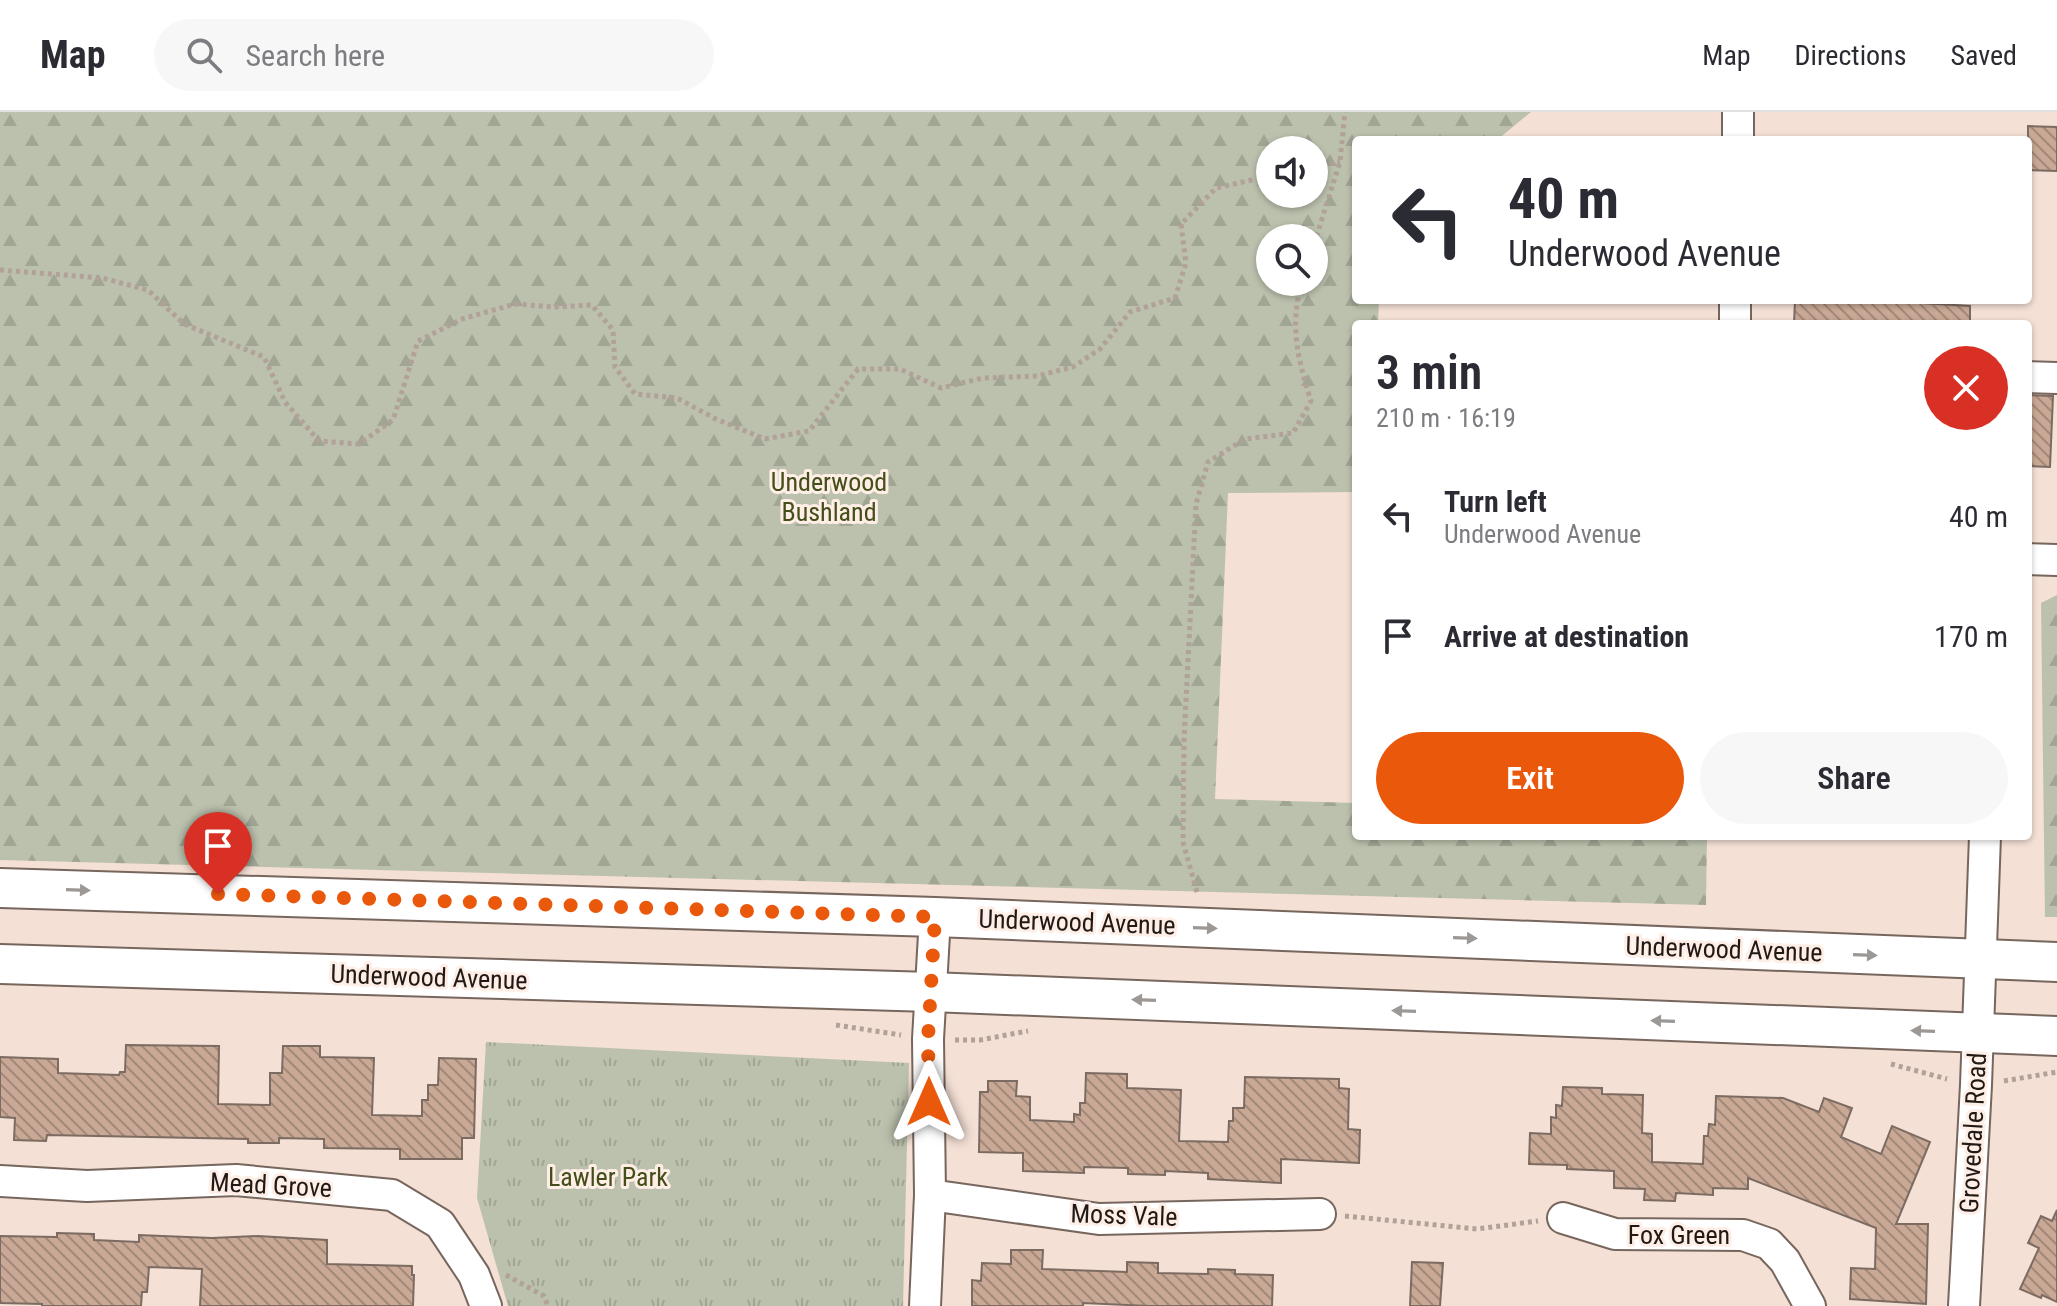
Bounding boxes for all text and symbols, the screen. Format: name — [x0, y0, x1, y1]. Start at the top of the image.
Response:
search box — [154, 19, 714, 91]
text: Map — [40, 33, 106, 77]
icon: search — [182, 33, 226, 77]
text: Search here — [246, 38, 385, 73]
text: Map — [1702, 39, 1751, 72]
text: Directions — [1795, 39, 1906, 72]
text: Saved — [1950, 39, 2017, 72]
map controls — [1256, 136, 1328, 296]
button: sound — [1256, 136, 1328, 208]
text: 40 m — [1508, 166, 1619, 232]
icon: left — [1376, 168, 1480, 272]
button: search — [1256, 224, 1328, 296]
text: Underwood Avenue — [1508, 233, 1781, 275]
text: 3 min — [1376, 344, 1482, 401]
button: close — [1924, 346, 2008, 430]
text: 210 m · 16:19 — [1376, 403, 1516, 433]
park label: Underwood Bushland — [771, 467, 887, 527]
text: Turn left — [1444, 484, 1547, 519]
icon: left — [1376, 494, 1420, 538]
text: 40 m — [1949, 499, 2008, 534]
text: Underwood Avenue — [1444, 519, 1641, 549]
icon: arrive — [1376, 614, 1420, 658]
text: Arrive at destination — [1444, 619, 1689, 654]
text: 170 m — [1934, 619, 2008, 654]
button: Exit — [1376, 732, 1684, 824]
button: Share — [1700, 732, 2008, 824]
pin — [184, 812, 252, 894]
icon: arrive — [196, 824, 240, 868]
one-way arrow — [66, 884, 91, 896]
street label: Underwood Avenue — [978, 904, 1176, 940]
one-way arrow — [1193, 921, 1218, 934]
street label: Underwood Avenue — [1625, 931, 1823, 967]
one-way arrow — [1453, 932, 1478, 945]
one-way arrow — [1853, 948, 1878, 961]
street label: Underwood Avenue — [330, 959, 528, 995]
one-way arrow — [1131, 994, 1156, 1007]
one-way arrow — [1390, 1004, 1416, 1017]
one-way arrow — [1650, 1015, 1675, 1028]
one-way arrow — [1910, 1025, 1935, 1038]
street label: Grovedale Road — [1954, 1052, 1992, 1214]
position arrow — [887, 1060, 971, 1144]
park label: Lawler Park — [548, 1162, 668, 1192]
street label: Mead Grove — [209, 1167, 333, 1203]
street label: Moss Vale — [1070, 1198, 1178, 1232]
street label: Fox Green — [1628, 1220, 1730, 1250]

